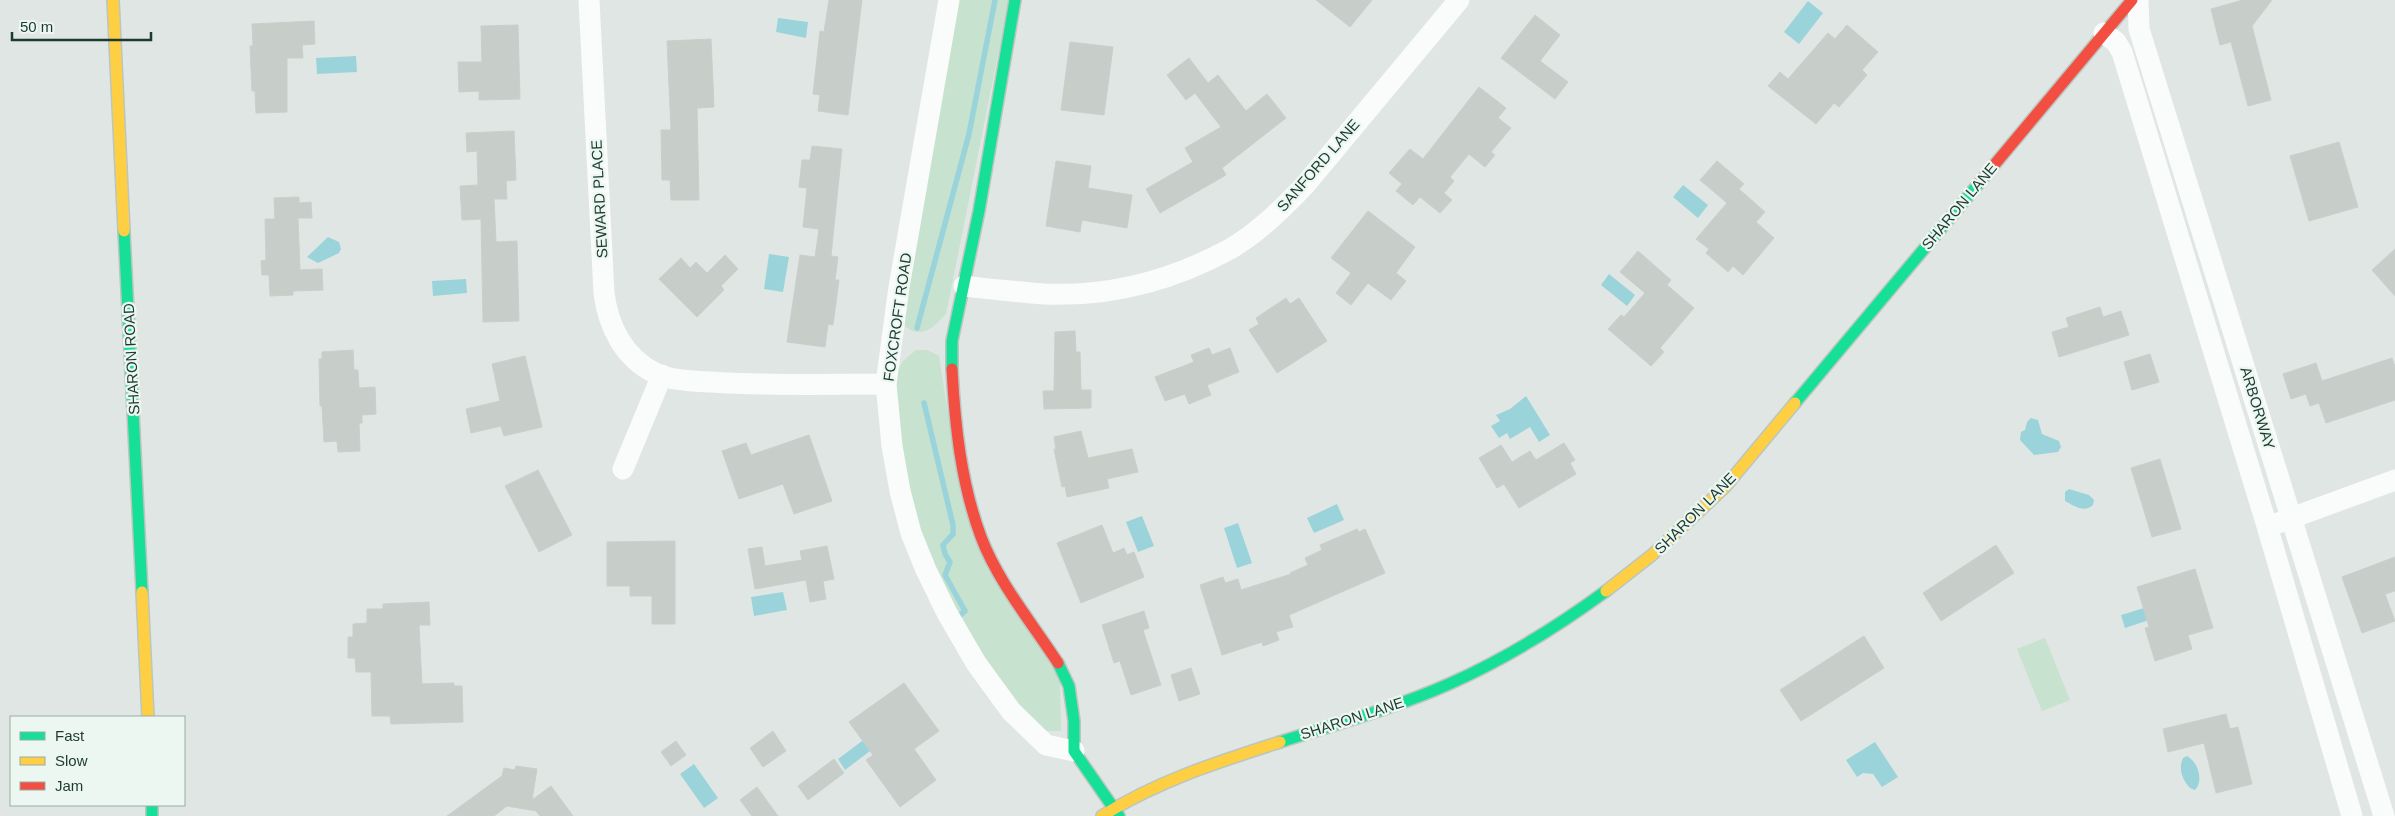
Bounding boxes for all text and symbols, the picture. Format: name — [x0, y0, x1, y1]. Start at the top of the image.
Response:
scale bar — [12, 10, 151, 42]
text: 50 m — [20, 18, 53, 35]
street label: SANFORD LANE — [1273, 115, 1363, 215]
street label: SEWARD PLACE — [587, 139, 611, 259]
street label: SHARON LANE — [1918, 159, 2000, 253]
street label: FOXCROFT ROAD — [880, 251, 914, 382]
street label: SHARON ROAD — [120, 303, 142, 415]
street label: ARBORWAY — [2237, 365, 2279, 451]
street label: SHARON LANE — [1651, 469, 1739, 557]
street label: SHARON LANE — [1298, 693, 1406, 743]
legend — [10, 716, 185, 806]
text: Fast — [55, 727, 85, 744]
text: Slow — [55, 752, 88, 769]
text: Jam — [55, 777, 83, 794]

